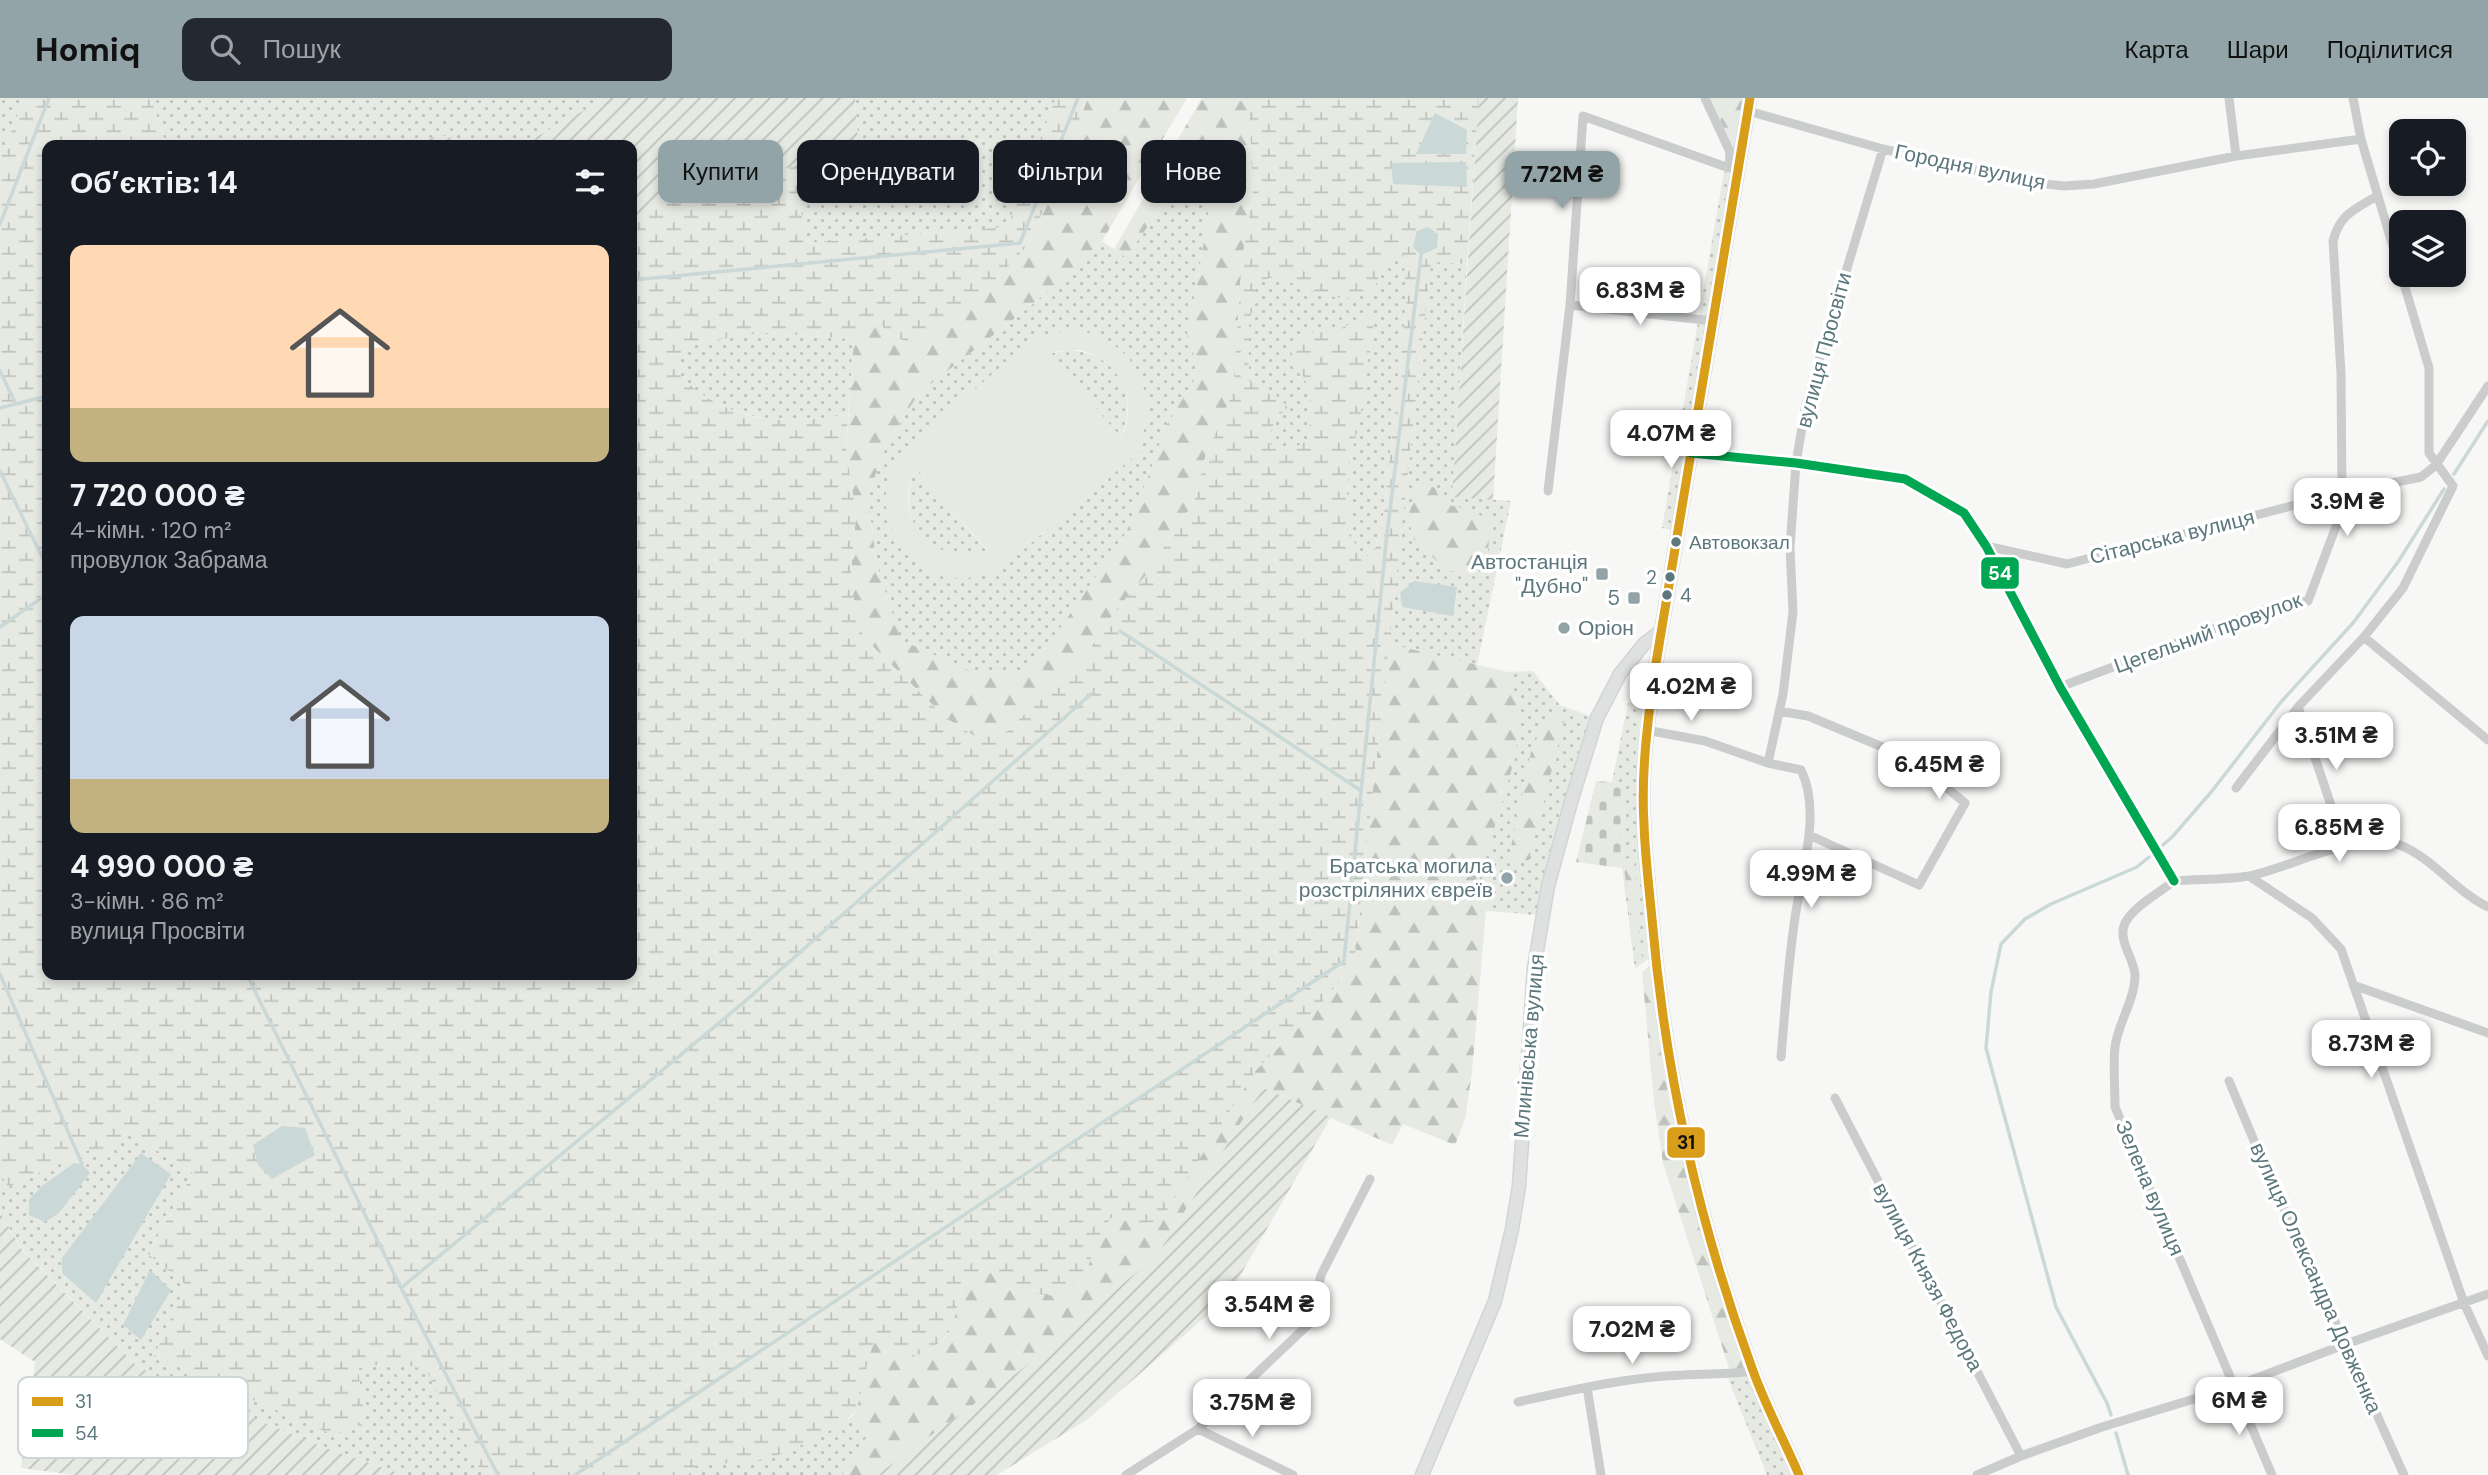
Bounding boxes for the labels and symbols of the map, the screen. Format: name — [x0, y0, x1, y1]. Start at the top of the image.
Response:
street label: Городня вулиця — [1892, 137, 2048, 197]
pin: 7.72M ₴ — [1497, 152, 1627, 211]
pin: 6.83M ₴ — [1575, 268, 1705, 327]
street label: вулиця Просвіти — [1790, 269, 1858, 431]
pin: 4.07M ₴ — [1606, 410, 1736, 470]
pin: 3.9M ₴ — [2290, 478, 2404, 538]
street label: Сітарська вулиця — [2087, 503, 2257, 571]
place label: Автовокзал — [1689, 530, 1790, 555]
marker: Автовокзал — [1669, 535, 1683, 549]
place label: Автостанція "Дубно" — [1471, 548, 1588, 600]
line badge: 54 — [1980, 556, 2020, 590]
text: 54 — [1988, 561, 2012, 586]
place label: 2 — [1646, 565, 1657, 590]
marker: Автостанція "Дубно" — [1594, 566, 1610, 582]
marker: 2 — [1663, 570, 1677, 584]
place label: 4 — [1680, 583, 1692, 608]
place label: 5 — [1607, 584, 1620, 612]
street label: Цегельний провулок — [2110, 586, 2307, 680]
marker: 4 — [1660, 588, 1674, 602]
marker: 5 — [1626, 590, 1642, 606]
place label: Оріон — [1578, 614, 1634, 642]
marker: Оріон — [1556, 620, 1572, 636]
pin: 4.02M ₴ — [1626, 664, 1756, 723]
pin: 3.51M ₴ — [2271, 712, 2401, 772]
pin: 6.45M ₴ — [1874, 742, 2004, 801]
pin: 6.85M ₴ — [2274, 804, 2404, 864]
pin: 4.99M ₴ — [1746, 850, 1876, 910]
place label: Братська могила розстріляних євреїв — [1299, 852, 1493, 904]
marker: Братська могила розстріляних євреїв — [1499, 870, 1515, 886]
street label: Млинівська вулиця — [1507, 953, 1551, 1139]
pin: 8.73M ₴ — [2306, 1020, 2436, 1080]
street label: Зелена вулиця — [2109, 1116, 2191, 1260]
line badge: 31 — [1666, 1126, 1706, 1159]
text: 31 — [1677, 1130, 1695, 1155]
street label: вулиця Олександра Довженка — [2243, 1138, 2389, 1418]
street label: вулиця Князя Федора — [1866, 1178, 1990, 1377]
pin: 3.54M ₴ — [1204, 1282, 1334, 1341]
pin: 7.02M ₴ — [1567, 1306, 1697, 1366]
legend — [18, 1377, 248, 1458]
pin: 6M ₴ — [2198, 1378, 2280, 1437]
pin: 3.75M ₴ — [1187, 1380, 1317, 1439]
text: 31 — [75, 1389, 92, 1414]
text: 54 — [75, 1421, 98, 1446]

